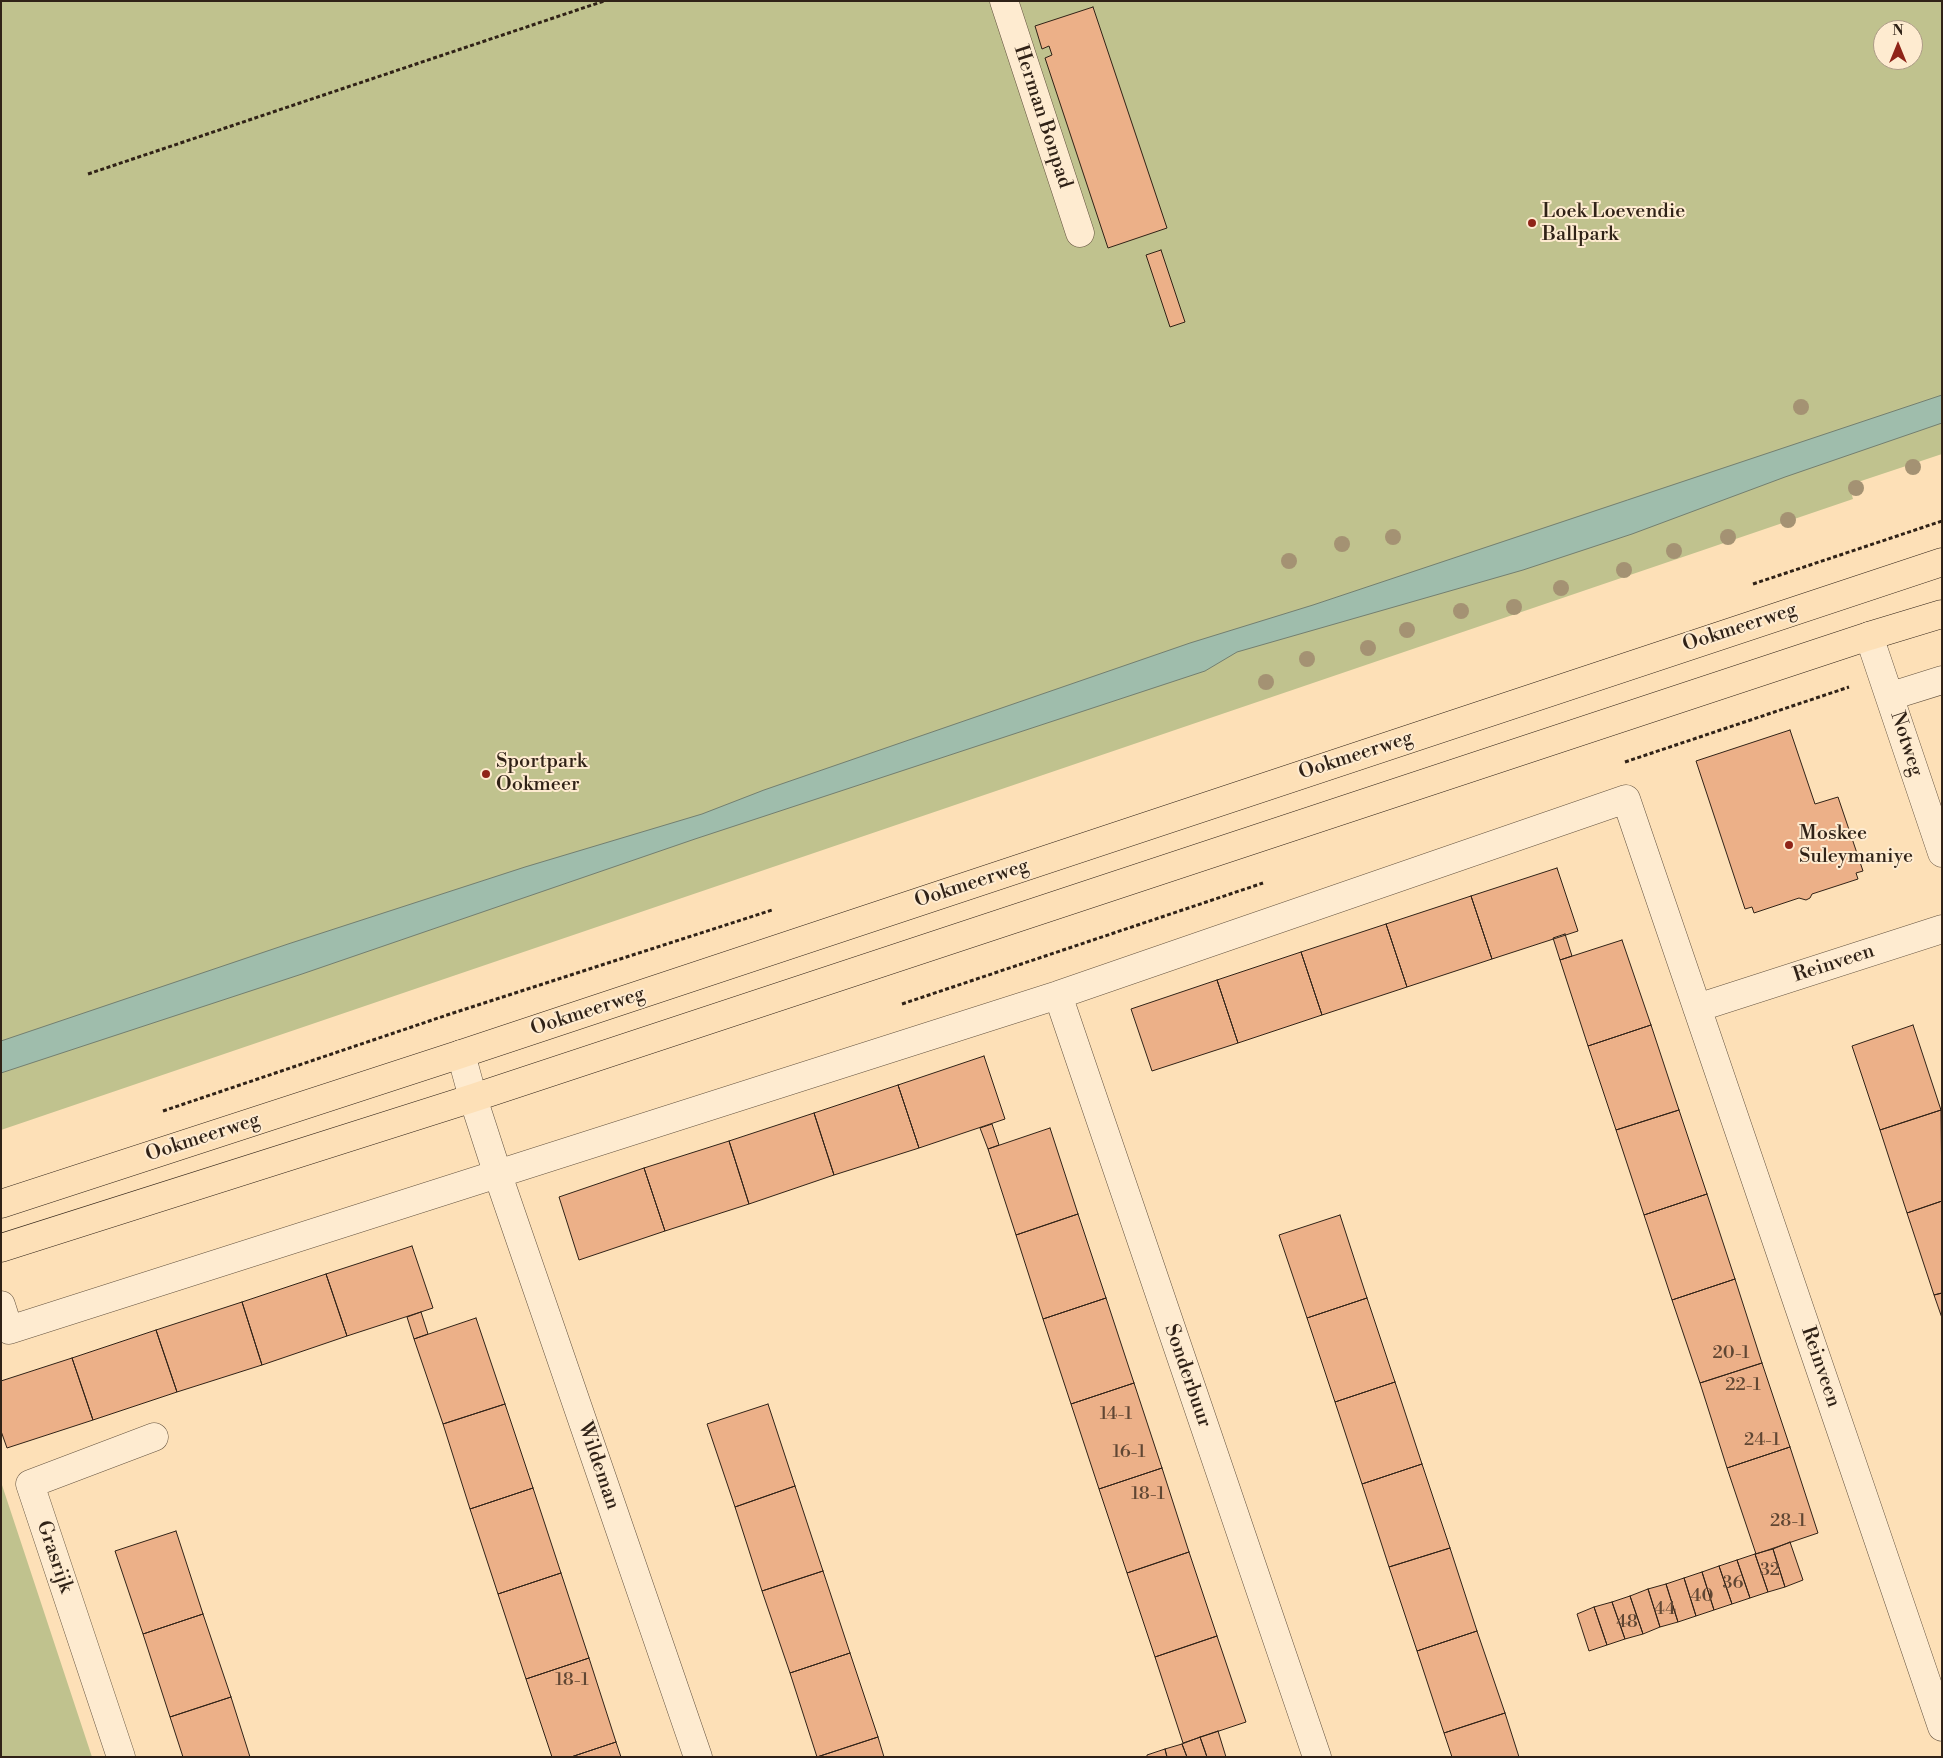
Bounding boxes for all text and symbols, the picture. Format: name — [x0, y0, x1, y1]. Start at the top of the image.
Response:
north arrow — [1873, 20, 1923, 70]
text: N — [1892, 22, 1904, 40]
street label: Herman Bonpad — [1008, 42, 1076, 192]
place label: Loek Loevendie Ballpark — [1542, 200, 1685, 247]
marker: Loek Loevendie Ballpark — [1526, 217, 1538, 229]
street label: Ookmeerweg — [1680, 598, 1800, 658]
street label: Notweg — [1884, 708, 1928, 780]
street label: Ookmeerweg — [1296, 726, 1416, 786]
place label: Sportpark Ookmeer — [496, 750, 587, 797]
marker: Sportpark Ookmeer — [480, 768, 492, 780]
place label: Moskee Suleymaniye — [1799, 822, 1913, 869]
marker: Moskee Suleymaniye — [1783, 839, 1795, 851]
street label: Ookmeerweg — [912, 854, 1032, 914]
street label: Reinveen — [1790, 940, 1878, 988]
street label: Ookmeerweg — [528, 982, 648, 1042]
street label: Ookmeerweg — [143, 1108, 263, 1168]
street label: Sonderbuur — [1158, 1321, 1216, 1431]
street label: Reinveen — [1795, 1323, 1845, 1411]
house number: 20-1 — [1712, 1343, 1750, 1365]
house number: 22-1 — [1725, 1375, 1761, 1397]
house number: 14-1 — [1100, 1404, 1132, 1426]
street label: Wildeman — [572, 1419, 624, 1513]
house number: 24-1 — [1744, 1430, 1780, 1452]
house number: 16-1 — [1113, 1442, 1145, 1464]
house number: 18-1 — [1131, 1484, 1165, 1506]
house number: 28-1 — [1770, 1511, 1806, 1533]
street label: Grasrijk — [31, 1518, 77, 1596]
house number: 32 — [1760, 1560, 1780, 1582]
house number: 36 — [1723, 1573, 1743, 1595]
house number: 40 — [1691, 1586, 1713, 1608]
house number: 44 — [1654, 1599, 1676, 1621]
house number: 48 — [1616, 1612, 1638, 1634]
house number: 18-1 — [555, 1670, 589, 1692]

